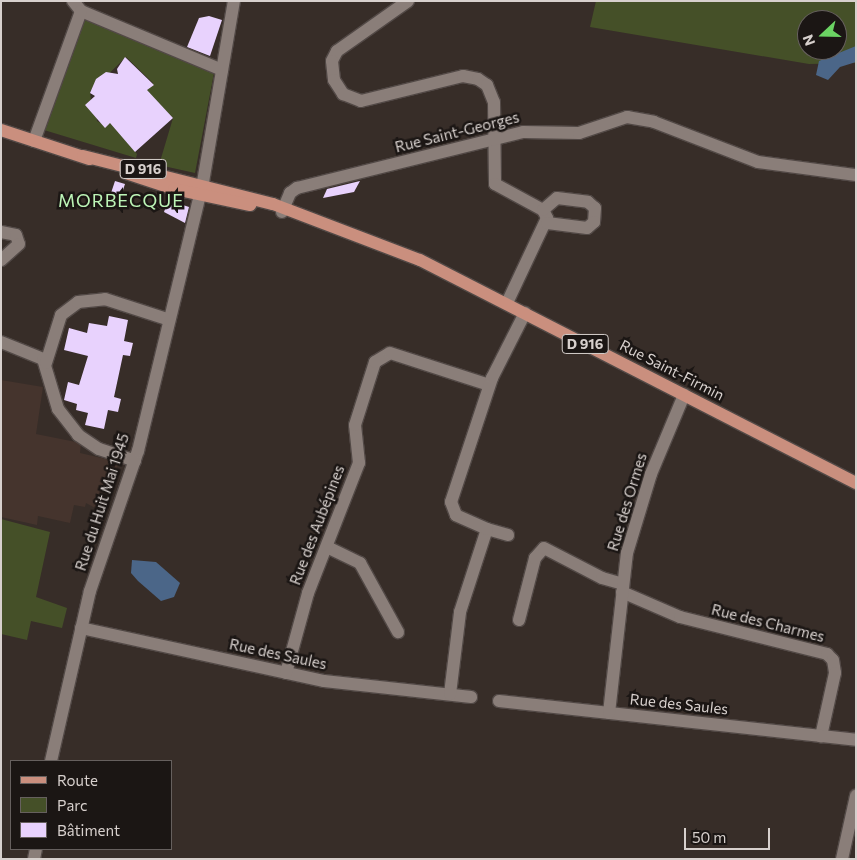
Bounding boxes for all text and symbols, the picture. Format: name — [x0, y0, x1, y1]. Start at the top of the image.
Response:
north arrow — [797, 10, 847, 60]
text: N — [799, 32, 818, 48]
street label: Rue Saint-Georges — [393, 108, 521, 156]
road number: D 916 — [119, 157, 167, 180]
district label: MORBECQUE — [57, 189, 185, 211]
road number: D 916 — [561, 332, 609, 356]
street label: Rue Saint-Firmin — [617, 336, 727, 404]
street label: Rue du Huit Mai 1945 — [71, 431, 133, 573]
street label: Rue des Ormes — [604, 451, 650, 553]
street label: Rue des Aubépines — [286, 463, 348, 587]
street label: Rue des Charmes — [710, 600, 826, 646]
street label: Rue des Saules — [228, 635, 328, 673]
street label: Rue des Saules — [629, 690, 729, 718]
legend — [10, 760, 172, 850]
text: Route — [57, 771, 98, 789]
text: Parc — [57, 796, 87, 814]
scale bar — [687, 818, 773, 850]
text: Bâtiment — [57, 821, 120, 839]
text: 50 m — [692, 828, 726, 846]

